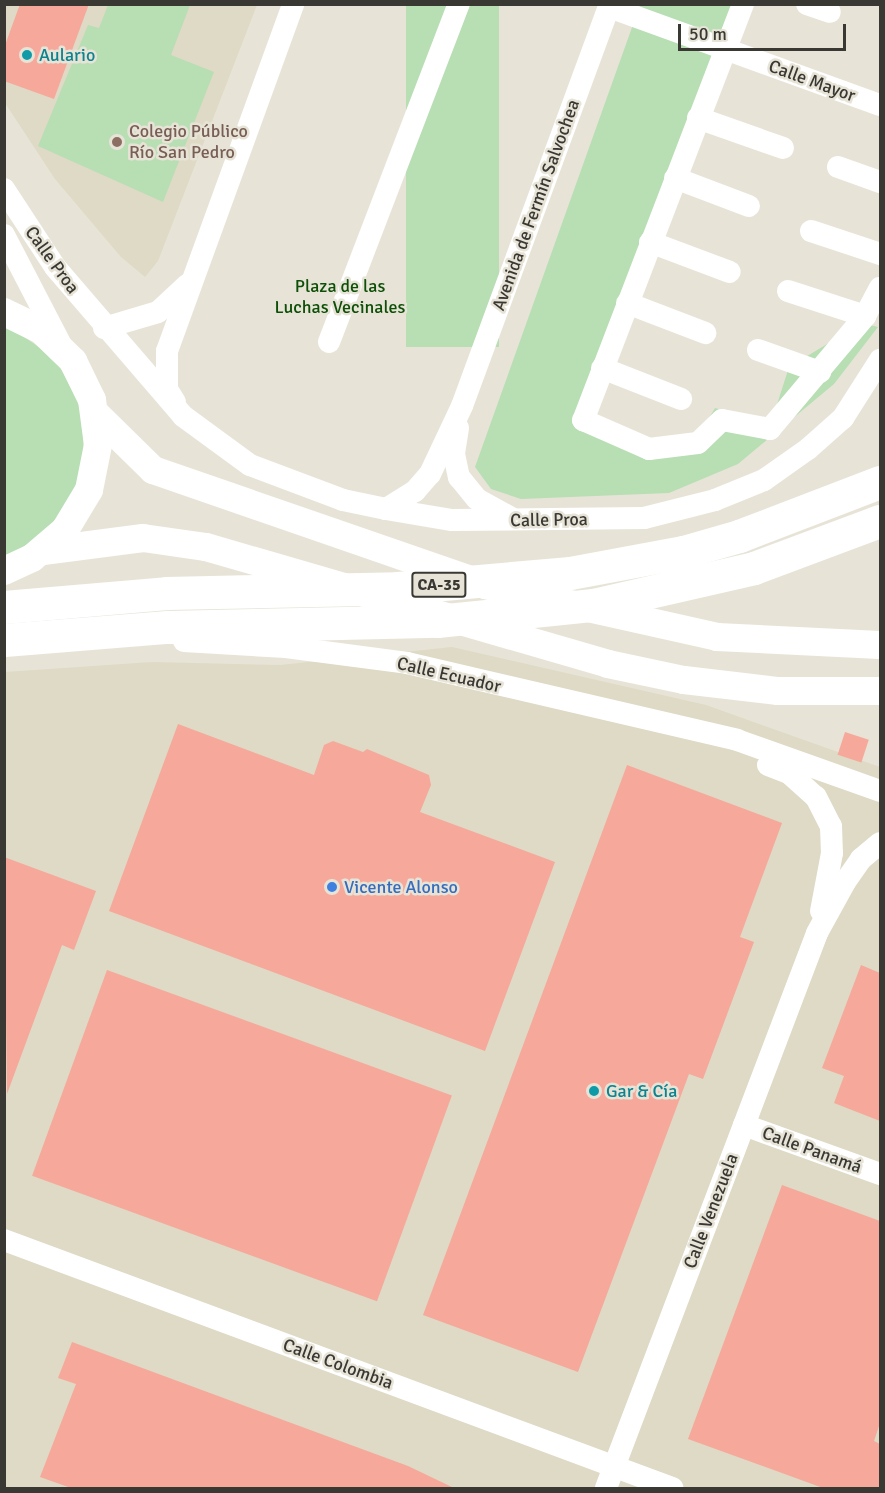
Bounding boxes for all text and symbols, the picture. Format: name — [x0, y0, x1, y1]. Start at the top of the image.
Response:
scale bar — [681, 12, 849, 50]
text: 50 m — [689, 23, 727, 45]
place label: Aulario — [39, 44, 95, 66]
marker: Aulario — [20, 48, 34, 62]
street label: Calle Mayor — [766, 55, 858, 107]
street label: Avenida de Fermín Salvochea — [488, 97, 584, 313]
place label: Colegio Público Río San Pedro — [129, 121, 248, 164]
marker: Colegio Público Río San Pedro — [110, 135, 124, 149]
street label: Calle Proa — [20, 222, 84, 298]
park label: Plaza de las Luchas Vecinales — [275, 276, 405, 318]
street label: Calle Proa — [510, 509, 588, 531]
road number: CA-35 — [410, 572, 468, 598]
street label: Calle Ecuador — [395, 653, 503, 697]
place label: Vicente Alonso — [344, 876, 458, 898]
marker: Vicente Alonso — [325, 880, 339, 894]
place label: Gar & Cía — [606, 1080, 677, 1102]
marker: Gar & Cía — [587, 1084, 601, 1098]
street label: Calle Panamá — [759, 1122, 865, 1178]
street label: Calle Venezuela — [679, 1150, 743, 1272]
street label: Calle Colombia — [280, 1334, 396, 1394]

